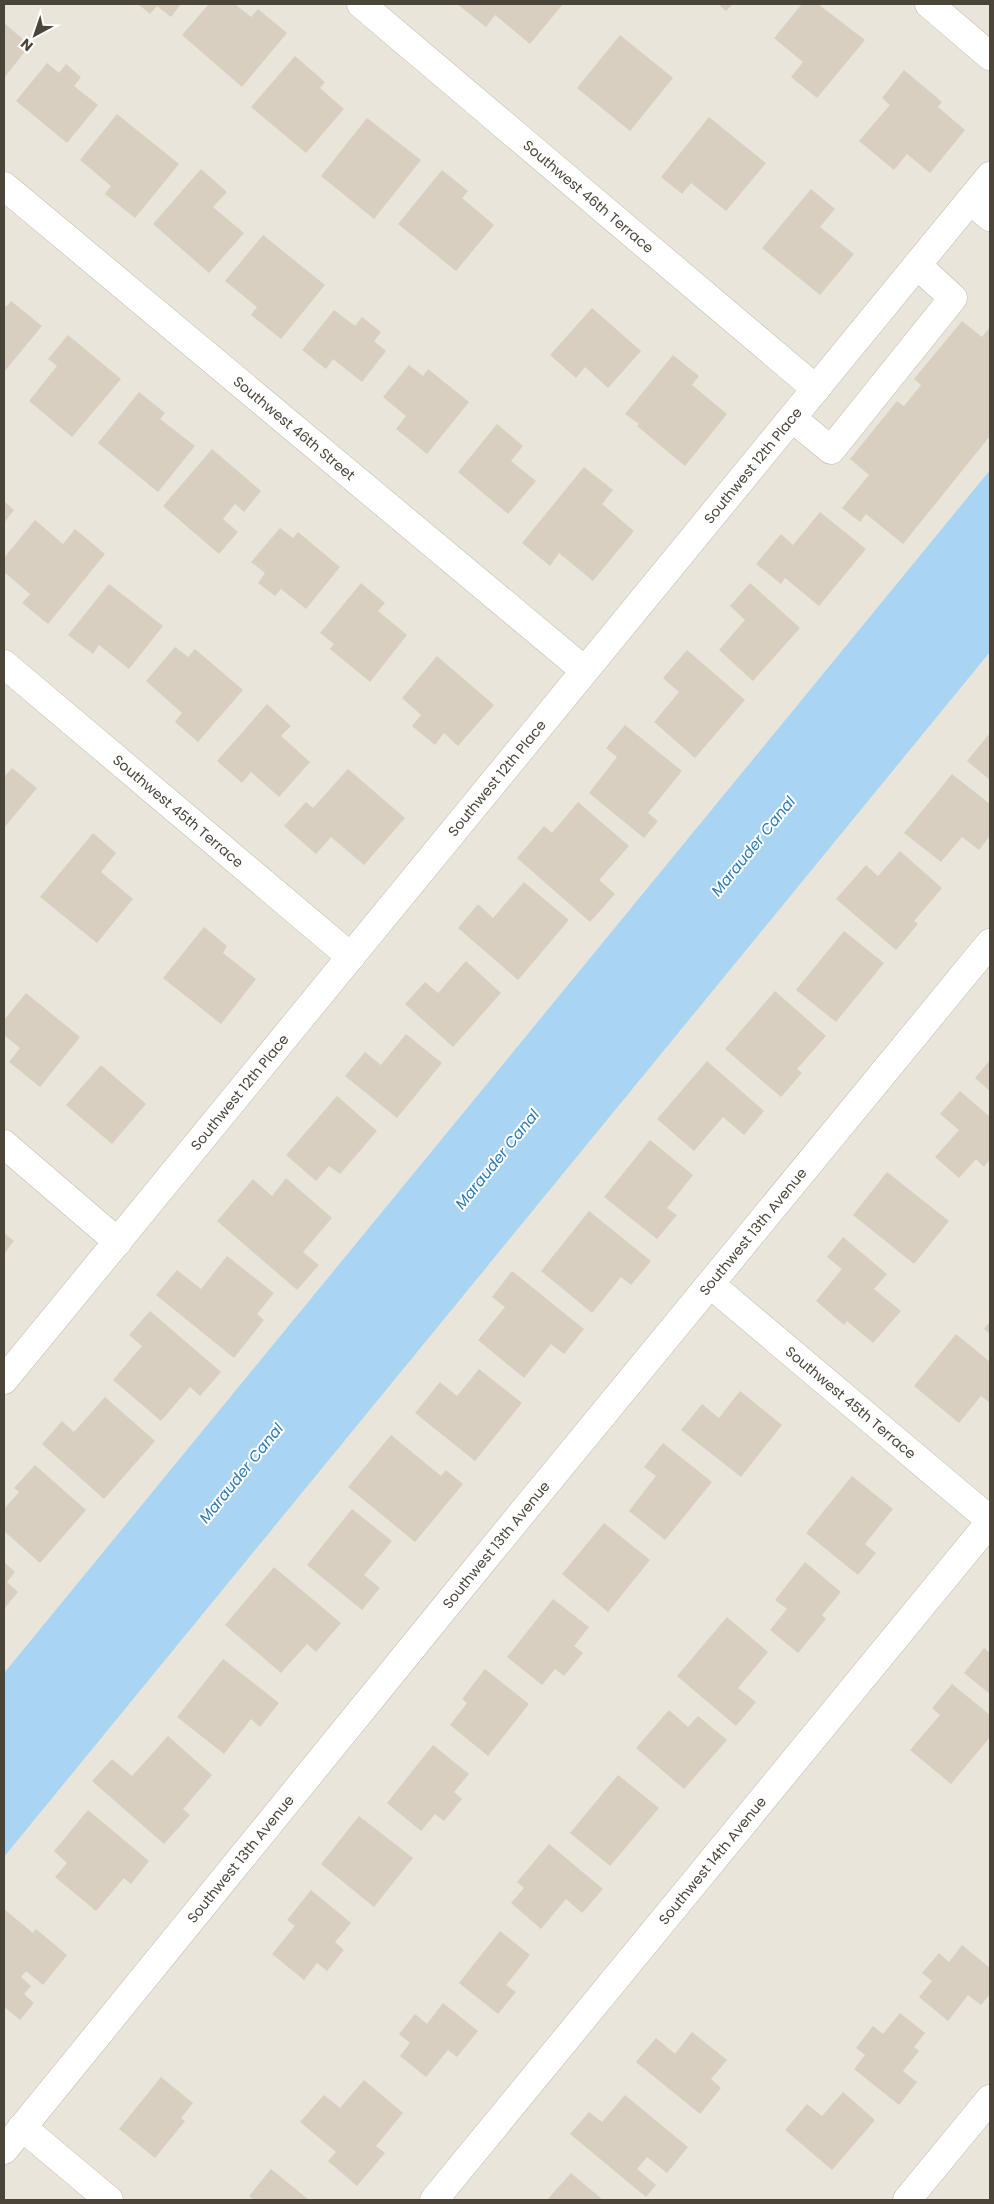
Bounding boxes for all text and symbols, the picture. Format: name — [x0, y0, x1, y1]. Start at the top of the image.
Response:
north arrow — [10, 10, 60, 60]
text: N — [16, 34, 37, 56]
street label: Southwest 46th Terrace — [519, 135, 658, 258]
street label: Southwest 46th Street — [229, 371, 359, 485]
street label: Southwest 12th Place — [699, 403, 807, 528]
street label: Southwest 12th Place — [443, 715, 551, 841]
street label: Southwest 45th Terrace — [109, 750, 248, 872]
water label: Marauder Canal — [706, 791, 800, 900]
street label: Southwest 12th Place — [186, 1029, 294, 1155]
water label: Marauder Canal — [450, 1104, 544, 1213]
street label: Southwest 13th Avenue — [695, 1163, 812, 1300]
street label: Southwest 45th Terrace — [781, 1342, 921, 1464]
water label: Marauder Canal — [194, 1418, 288, 1527]
street label: Southwest 13th Avenue — [438, 1476, 555, 1613]
street label: Southwest 13th Avenue — [182, 1790, 299, 1927]
street label: Southwest 14th Avenue — [654, 1792, 771, 1929]

